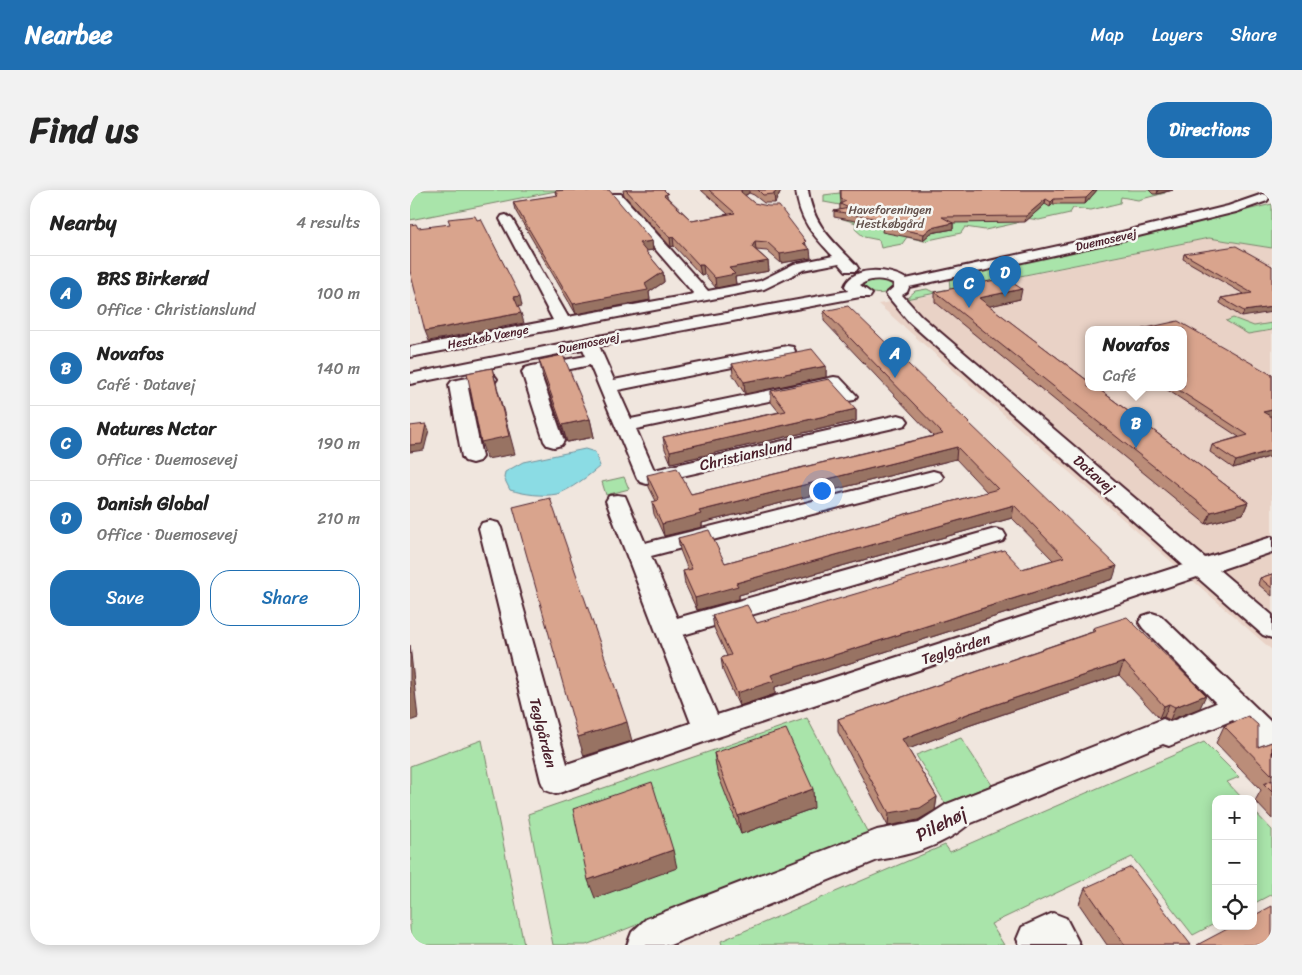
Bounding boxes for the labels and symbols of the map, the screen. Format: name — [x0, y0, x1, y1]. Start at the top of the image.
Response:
park label: Haveforeningen Hestkøbgård — [848, 199, 932, 235]
street label: Duemosevej — [1073, 222, 1139, 258]
pin: D — [989, 256, 1021, 297]
pin: C — [953, 267, 985, 308]
street label: Hestkøb Vænge — [445, 318, 531, 356]
street label: Duemosevej — [556, 326, 622, 360]
pin: A — [879, 337, 911, 378]
pin: B — [1120, 407, 1152, 448]
street label: Christianslund — [697, 431, 796, 478]
street label: Datavej — [1067, 448, 1122, 500]
your location — [809, 478, 835, 504]
street label: Teglgården — [918, 626, 994, 672]
street label: Teglgården — [522, 695, 564, 771]
street label: Pilehøj — [910, 797, 973, 851]

